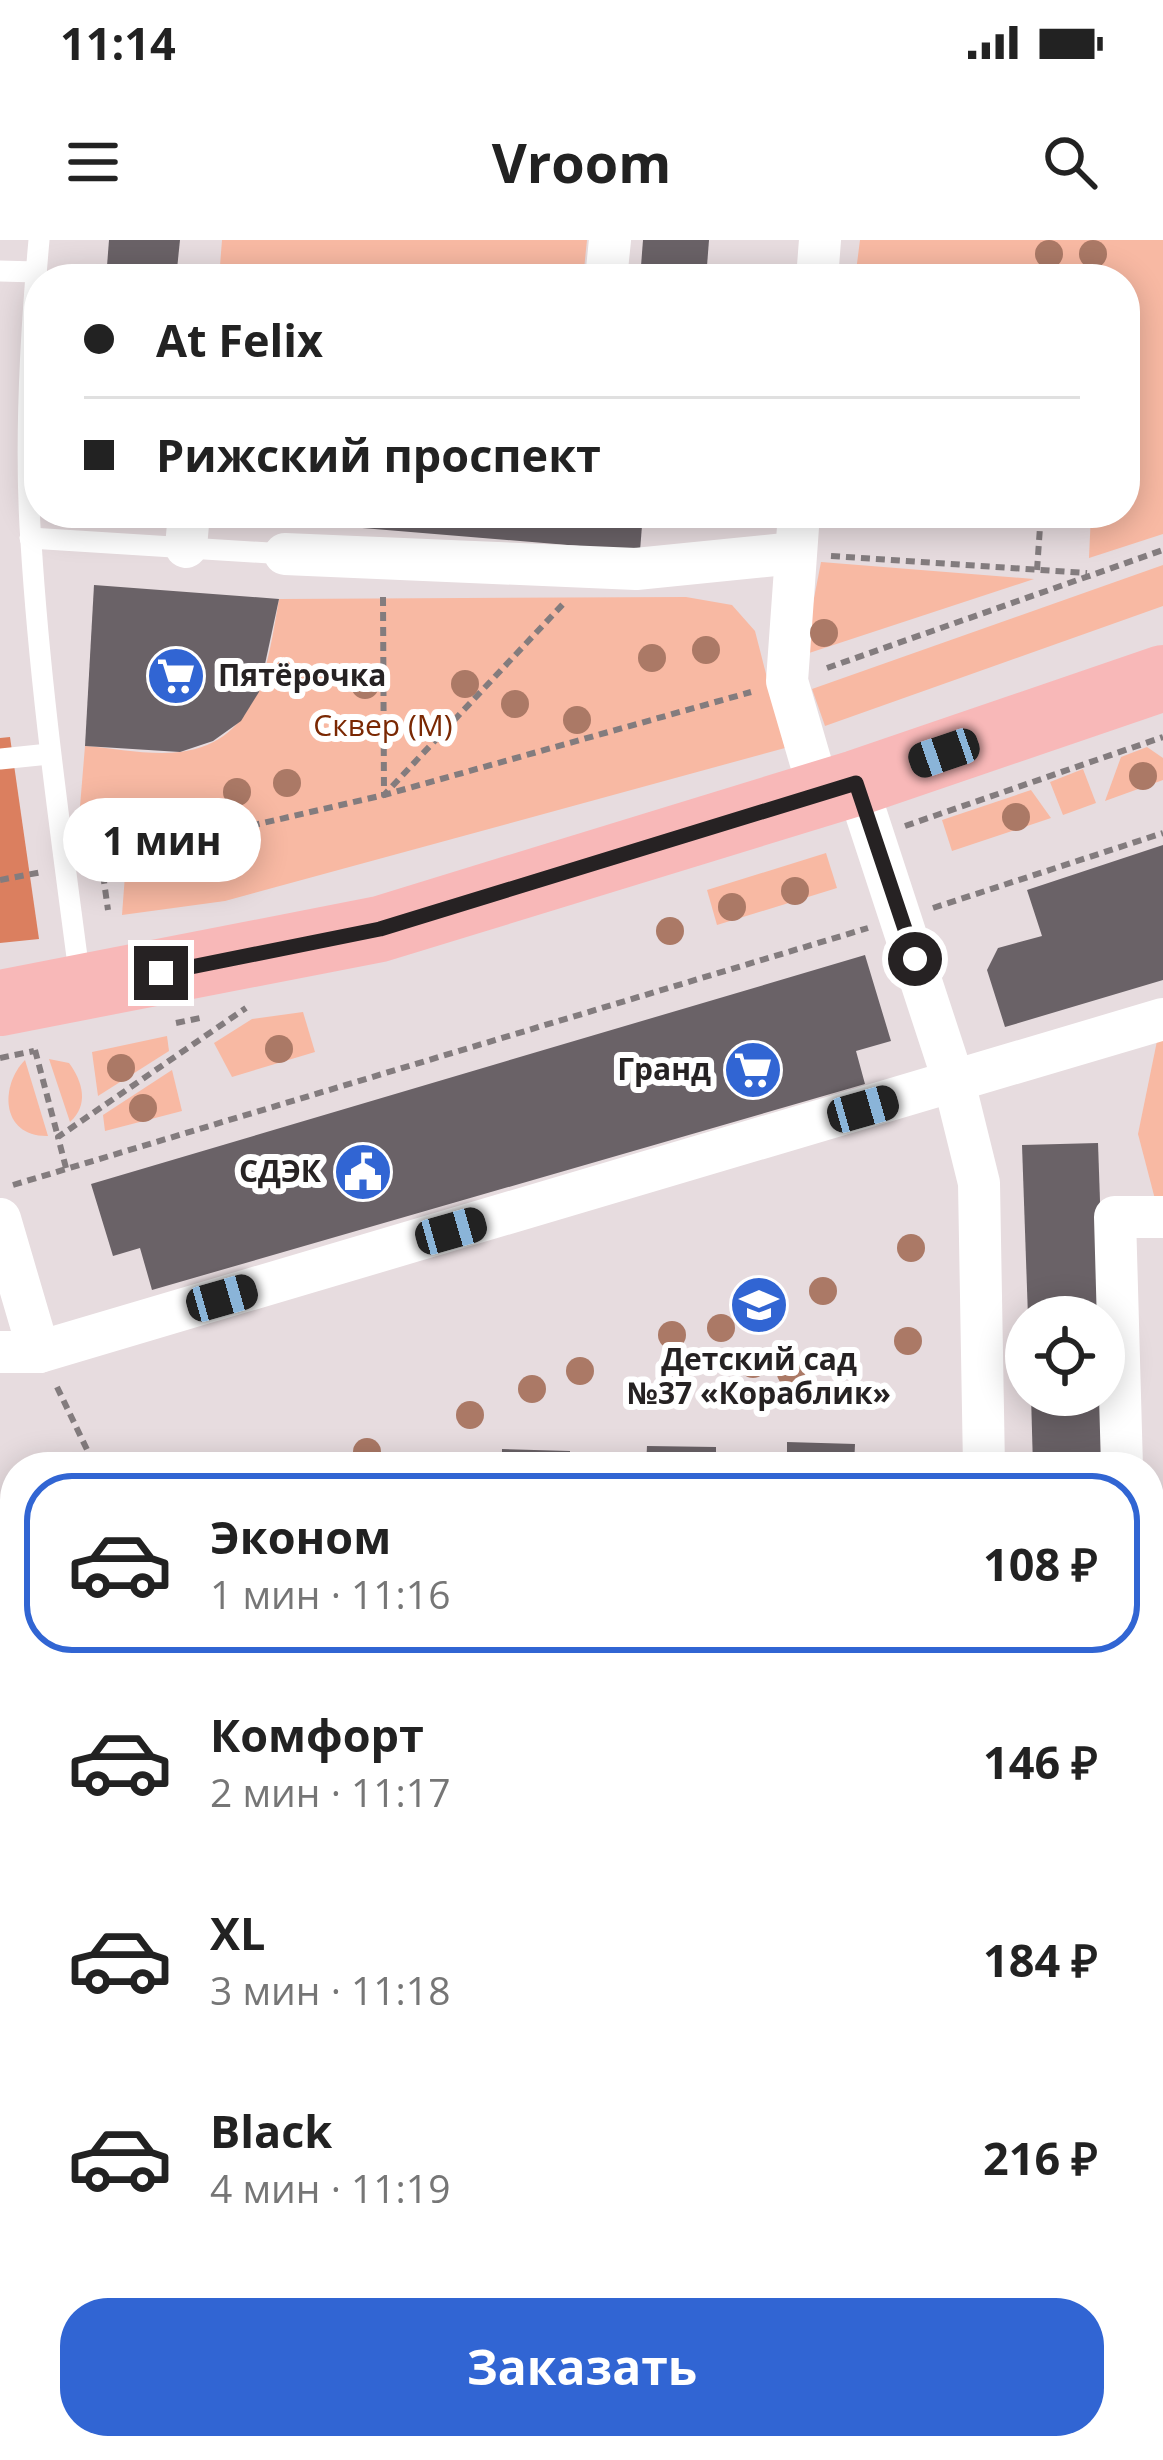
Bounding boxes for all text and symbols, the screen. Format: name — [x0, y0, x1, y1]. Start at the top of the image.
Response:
text: 11:14 — [60, 12, 176, 73]
text: Vroom — [492, 125, 671, 199]
icon: menu — [60, 129, 126, 195]
icon: search — [1037, 129, 1103, 195]
text: At Felix — [156, 309, 323, 370]
text: Рижский проспект — [156, 424, 601, 485]
supermarket icon: Пятёрочка — [145, 645, 207, 707]
place label: Пятёрочка — [218, 654, 386, 695]
park label: Сквер (М) — [313, 704, 453, 745]
car — [904, 724, 984, 782]
callout: 1 мин — [62, 799, 260, 883]
text: 1 мин — [102, 813, 222, 866]
route start — [888, 932, 942, 986]
route end — [134, 946, 188, 1000]
supermarket icon: Гранд — [722, 1039, 784, 1101]
place label: Гранд — [617, 1048, 711, 1089]
car — [823, 1082, 903, 1136]
public building icon: СДЭК — [332, 1141, 394, 1203]
place label: СДЭК — [239, 1150, 322, 1191]
car — [411, 1204, 491, 1258]
car — [182, 1271, 262, 1325]
school or university icon: Детский сад №37 «Кораблик» — [728, 1274, 790, 1336]
map controls — [1005, 1296, 1125, 1416]
button: locate — [1005, 1296, 1125, 1416]
place label: Детский сад №37 «Кораблик» — [627, 1338, 891, 1413]
text: Эконом — [210, 1506, 391, 1567]
icon: car — [66, 1509, 174, 1617]
text: 108 ₽ — [983, 1533, 1098, 1594]
text: 1 мин · 11:16 — [210, 1567, 450, 1620]
text: Комфорт — [210, 1704, 424, 1765]
icon: car — [66, 1707, 174, 1815]
text: 146 ₽ — [983, 1731, 1098, 1792]
text: 2 мин · 11:17 — [210, 1765, 450, 1818]
text: XL — [210, 1902, 265, 1963]
icon: car — [66, 1905, 174, 2013]
text: 184 ₽ — [983, 1929, 1098, 1990]
text: 3 мин · 11:18 — [210, 1963, 450, 2016]
text: Black — [210, 2100, 332, 2161]
icon: car — [66, 2103, 174, 2211]
text: 216 ₽ — [983, 2127, 1098, 2188]
text: 4 мин · 11:19 — [210, 2161, 450, 2214]
button: Заказать — [60, 2298, 1104, 2436]

